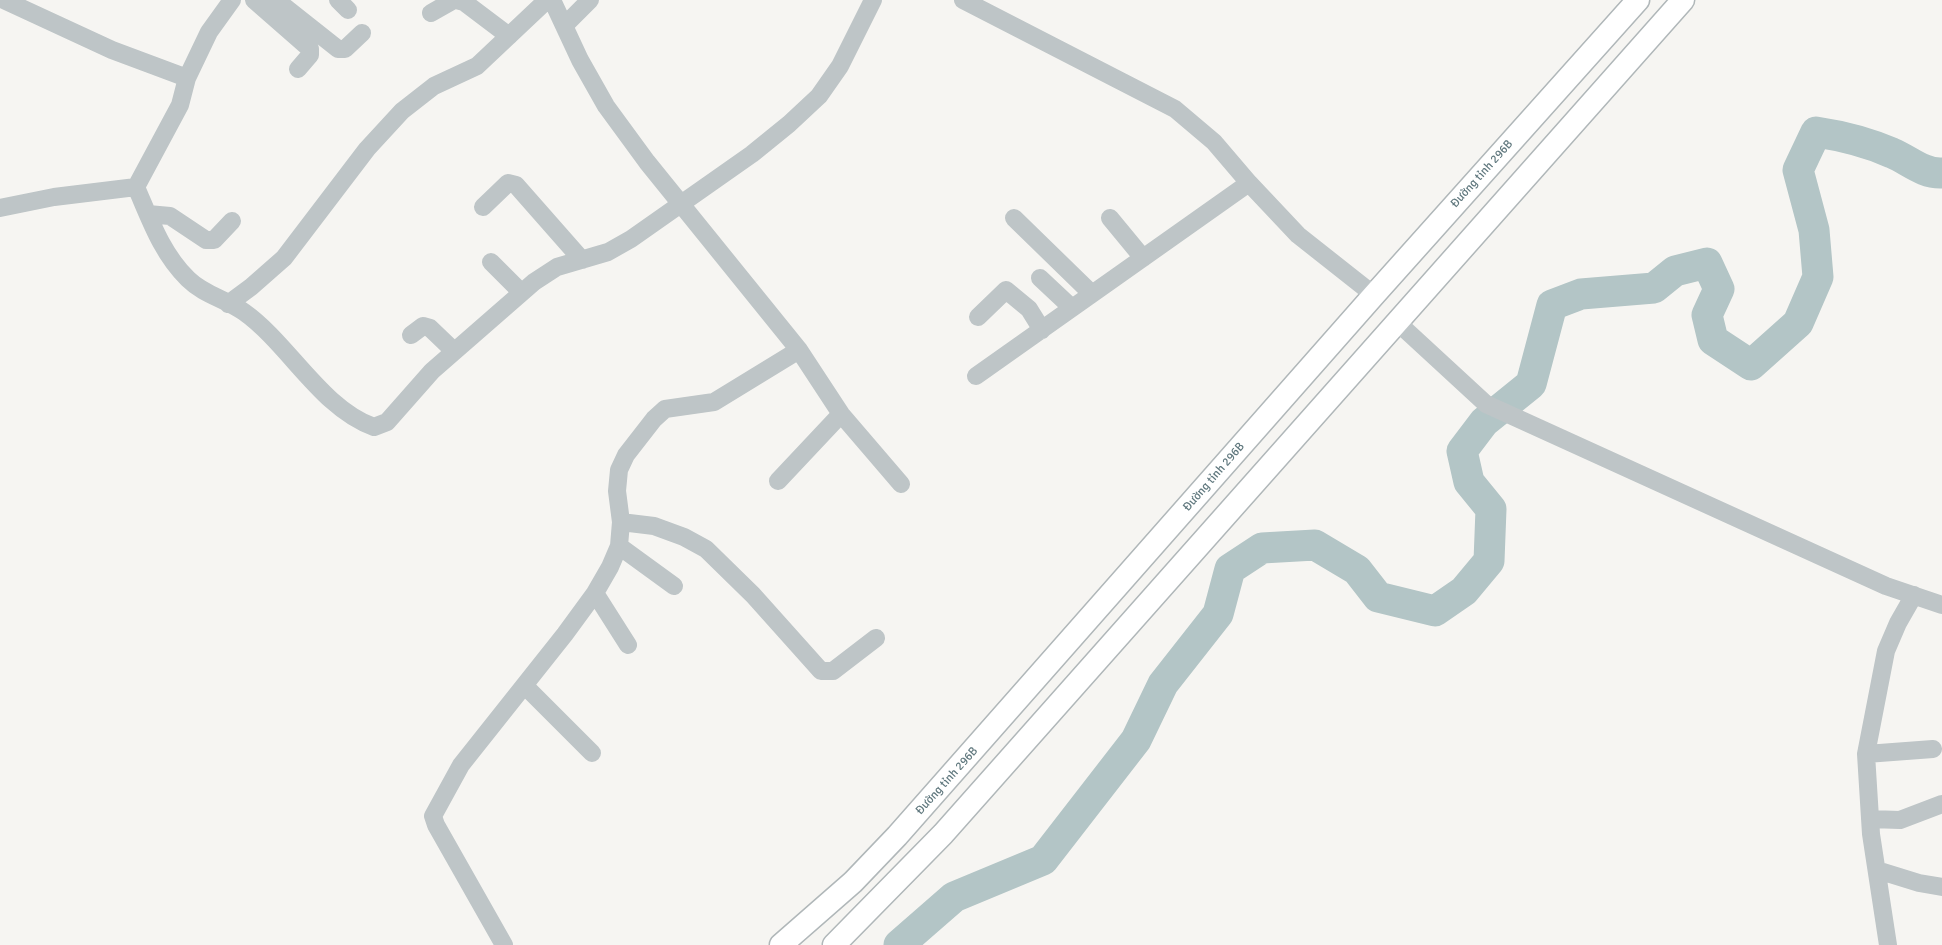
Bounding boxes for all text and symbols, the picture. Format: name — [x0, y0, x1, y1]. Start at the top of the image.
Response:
street label: Đường tỉnh 296B — [1448, 137, 1516, 211]
street label: Đường tỉnh 296B — [1180, 440, 1248, 514]
street label: Đường tỉnh 296B — [913, 744, 981, 818]

